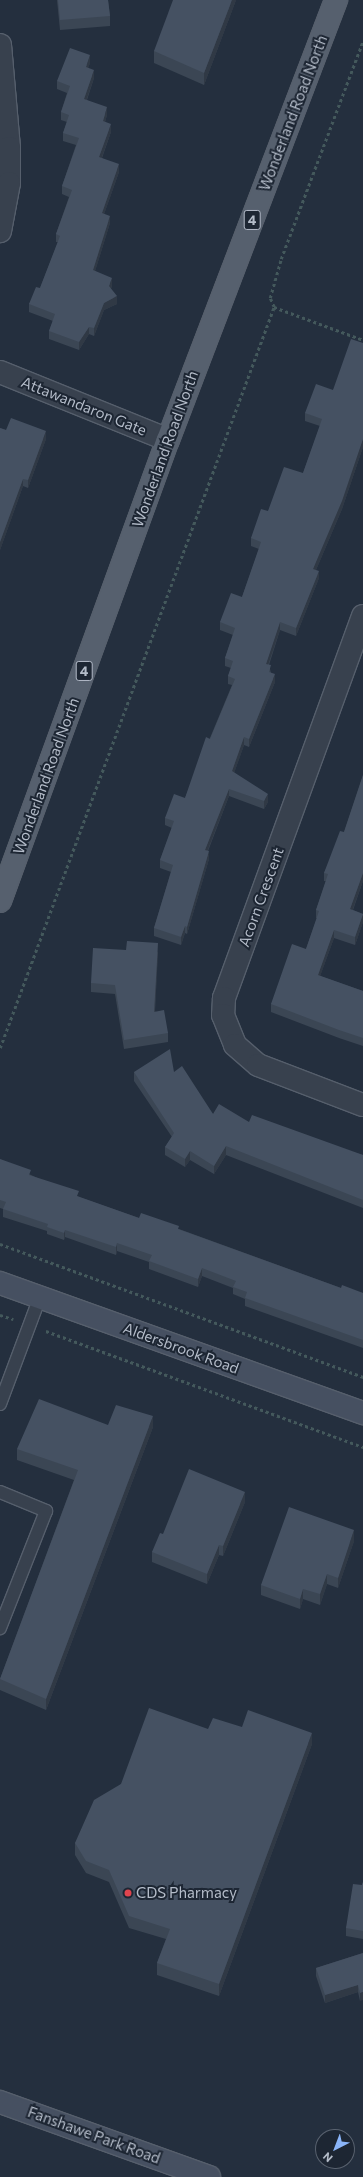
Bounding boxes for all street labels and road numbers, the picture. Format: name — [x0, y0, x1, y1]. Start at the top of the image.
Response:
street label: Wonderland Road North — [255, 33, 331, 193]
road number: 4 — [243, 208, 261, 232]
street label: Wonderland Road North — [128, 368, 202, 530]
street label: Attawandaron Gate — [19, 373, 149, 439]
road number: 4 — [75, 659, 93, 683]
street label: Wonderland Road North — [9, 695, 83, 857]
street label: Acorn Crescent — [235, 845, 287, 949]
street label: Aldersbrook Road — [121, 1319, 241, 1377]
street label: Fanshawe Park Road — [25, 2103, 163, 2167]

